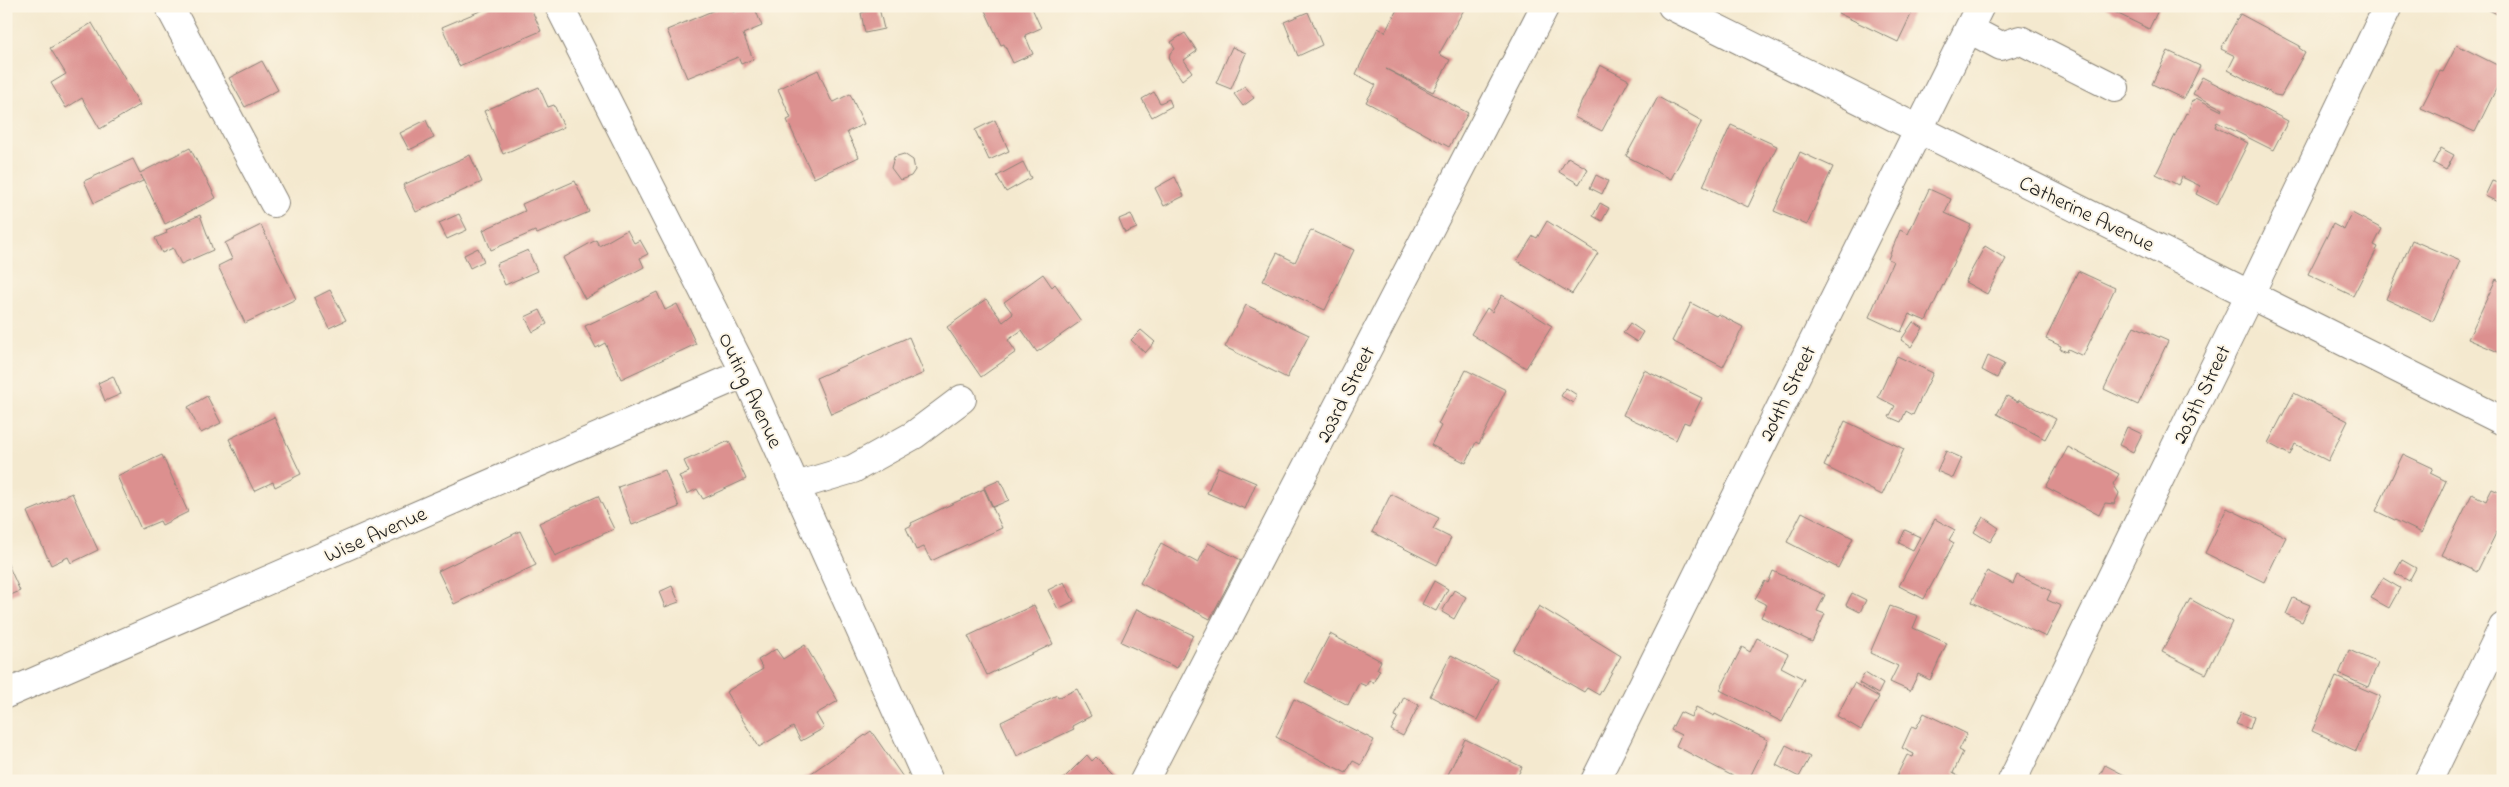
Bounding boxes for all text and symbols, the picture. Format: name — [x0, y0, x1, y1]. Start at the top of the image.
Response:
street label: Catherine Avenue — [2013, 169, 2159, 261]
street label: Outing Avenue — [707, 328, 789, 455]
street label: 205th Street — [2166, 340, 2240, 449]
street label: 203rd Street — [1310, 341, 1384, 448]
street label: 204th Street — [1753, 341, 1825, 447]
street label: Wise Avenue — [320, 500, 432, 572]

